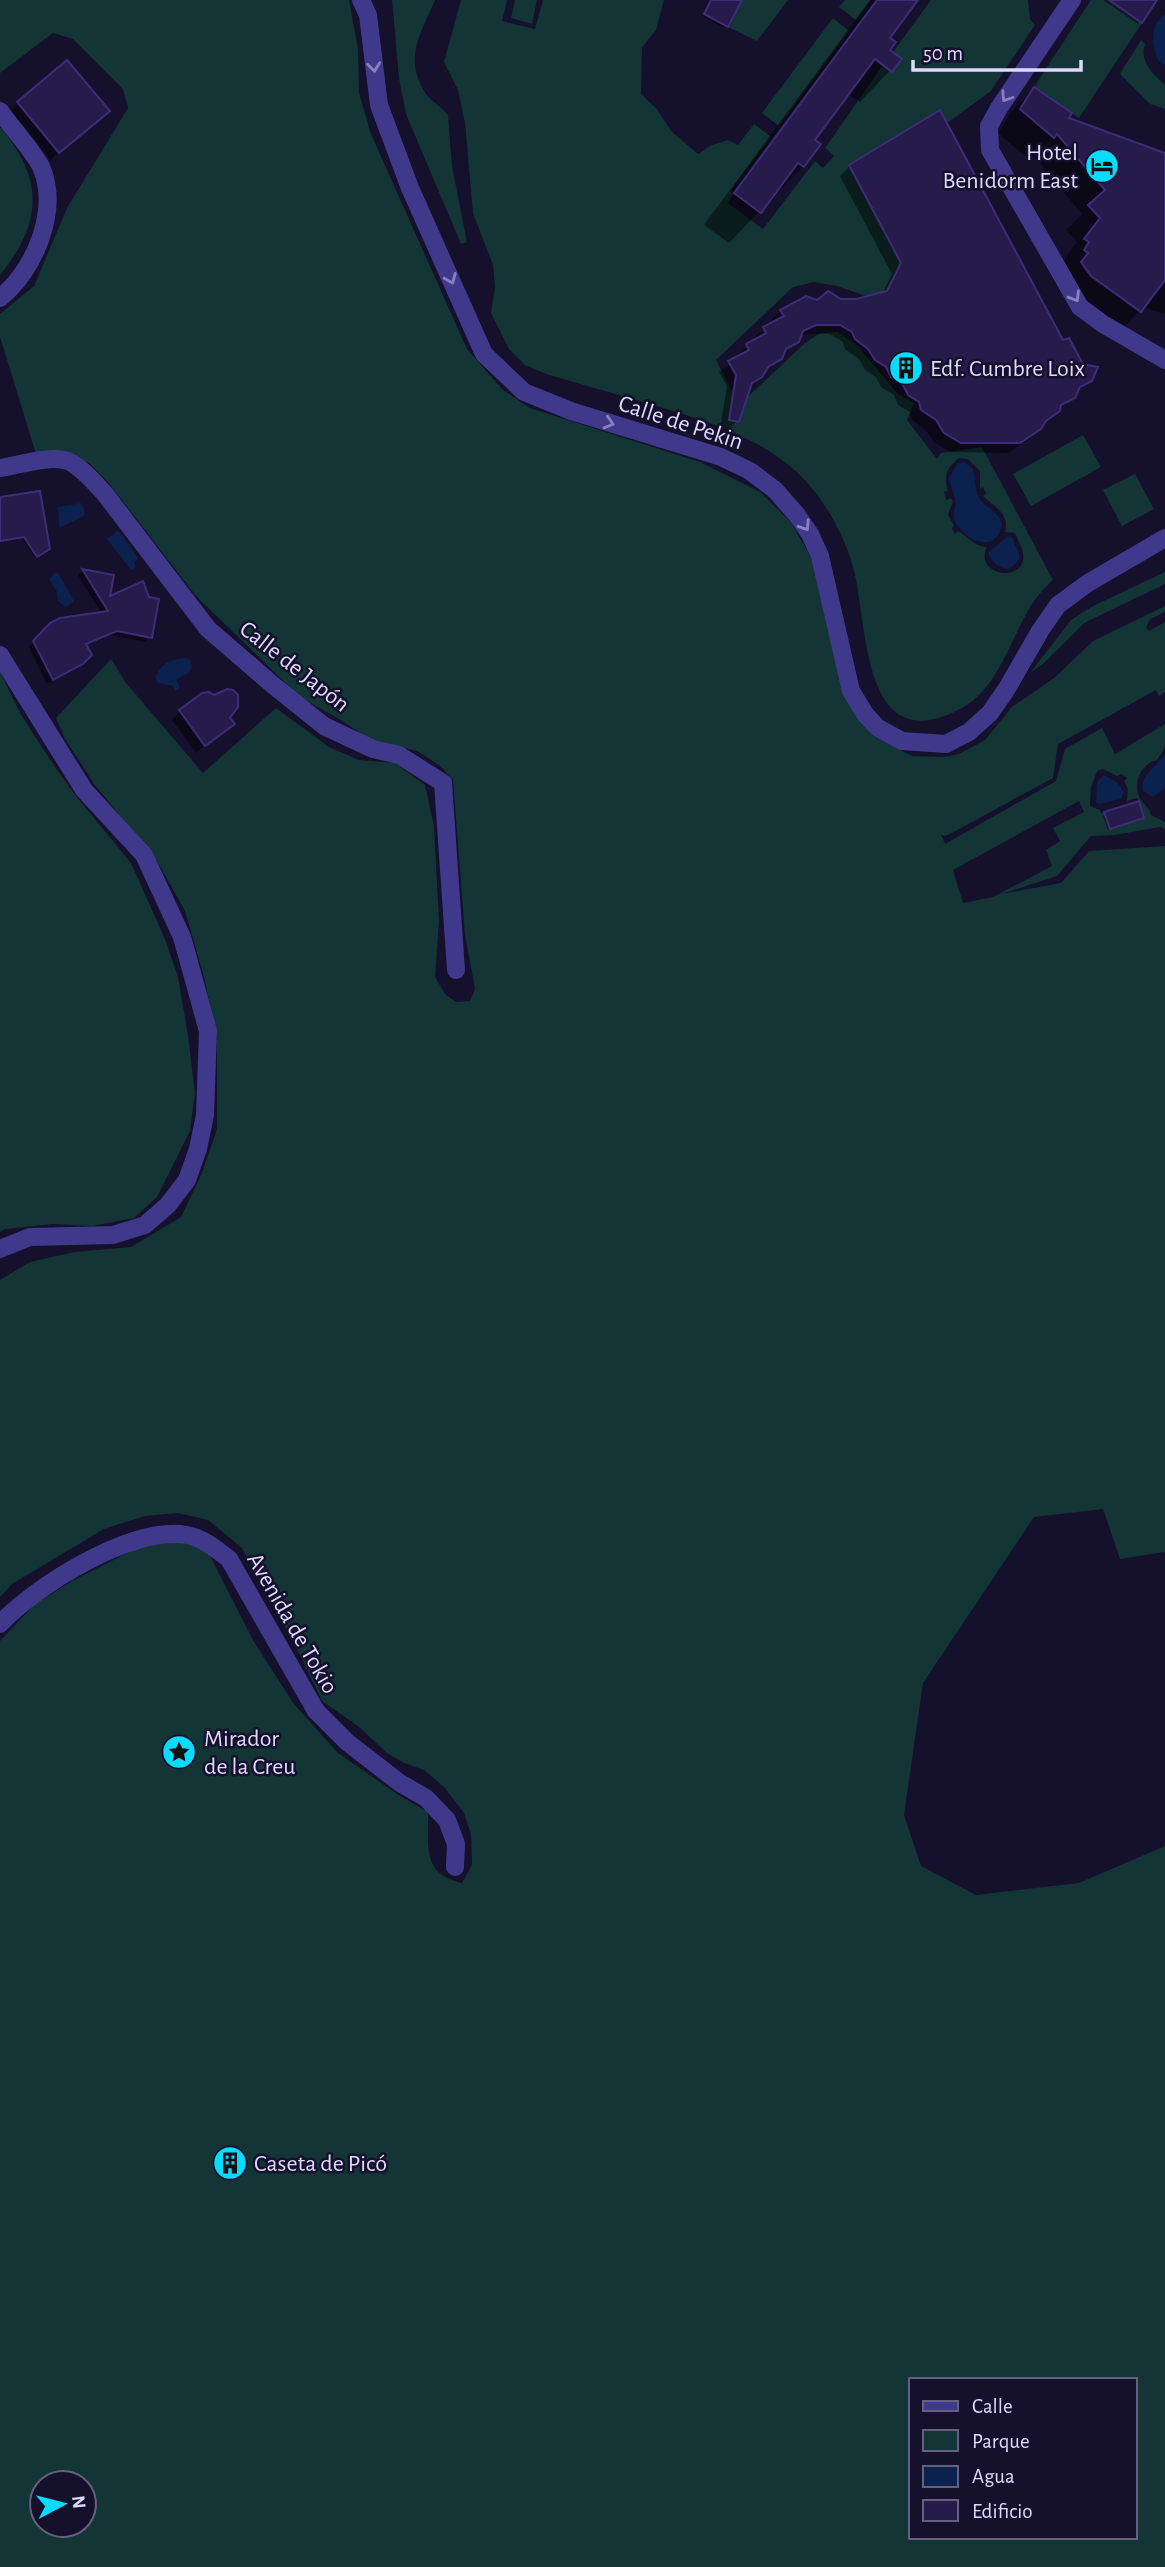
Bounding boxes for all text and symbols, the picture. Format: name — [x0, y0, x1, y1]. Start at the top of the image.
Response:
scale bar — [913, 28, 1081, 72]
text: 50 m — [923, 43, 963, 64]
one-way arrow — [367, 61, 382, 72]
one-way arrow — [1002, 89, 1014, 102]
place label: Hotel Benidorm East — [942, 141, 1078, 193]
hotel icon: Hotel Benidorm East — [1083, 147, 1121, 185]
one-way arrow — [443, 272, 457, 285]
one-way arrow — [1066, 289, 1079, 302]
building icon: Edf. Cumbre Loix — [887, 349, 925, 387]
place label: Edf. Cumbre Loix — [930, 357, 1086, 381]
street label: Calle de Pekin — [615, 392, 746, 454]
one-way arrow — [603, 415, 615, 430]
one-way arrow — [797, 519, 810, 532]
street label: Calle de Japón — [235, 617, 354, 717]
street label: Avenida de Tokio — [242, 1549, 342, 1698]
place label: Mirador de la Creu — [204, 1727, 295, 1779]
place icon: Mirador de la Creu — [160, 1733, 198, 1771]
building icon: Caseta de Picó — [211, 2144, 249, 2182]
place label: Caseta de Picó — [254, 2152, 387, 2176]
legend — [909, 2378, 1137, 2539]
text: Calle — [972, 2396, 1013, 2417]
text: Parque — [972, 2431, 1030, 2452]
text: Agua — [972, 2466, 1015, 2487]
north arrow — [28, 2469, 98, 2539]
text: N — [68, 2494, 89, 2510]
text: Edificio — [972, 2501, 1033, 2522]

